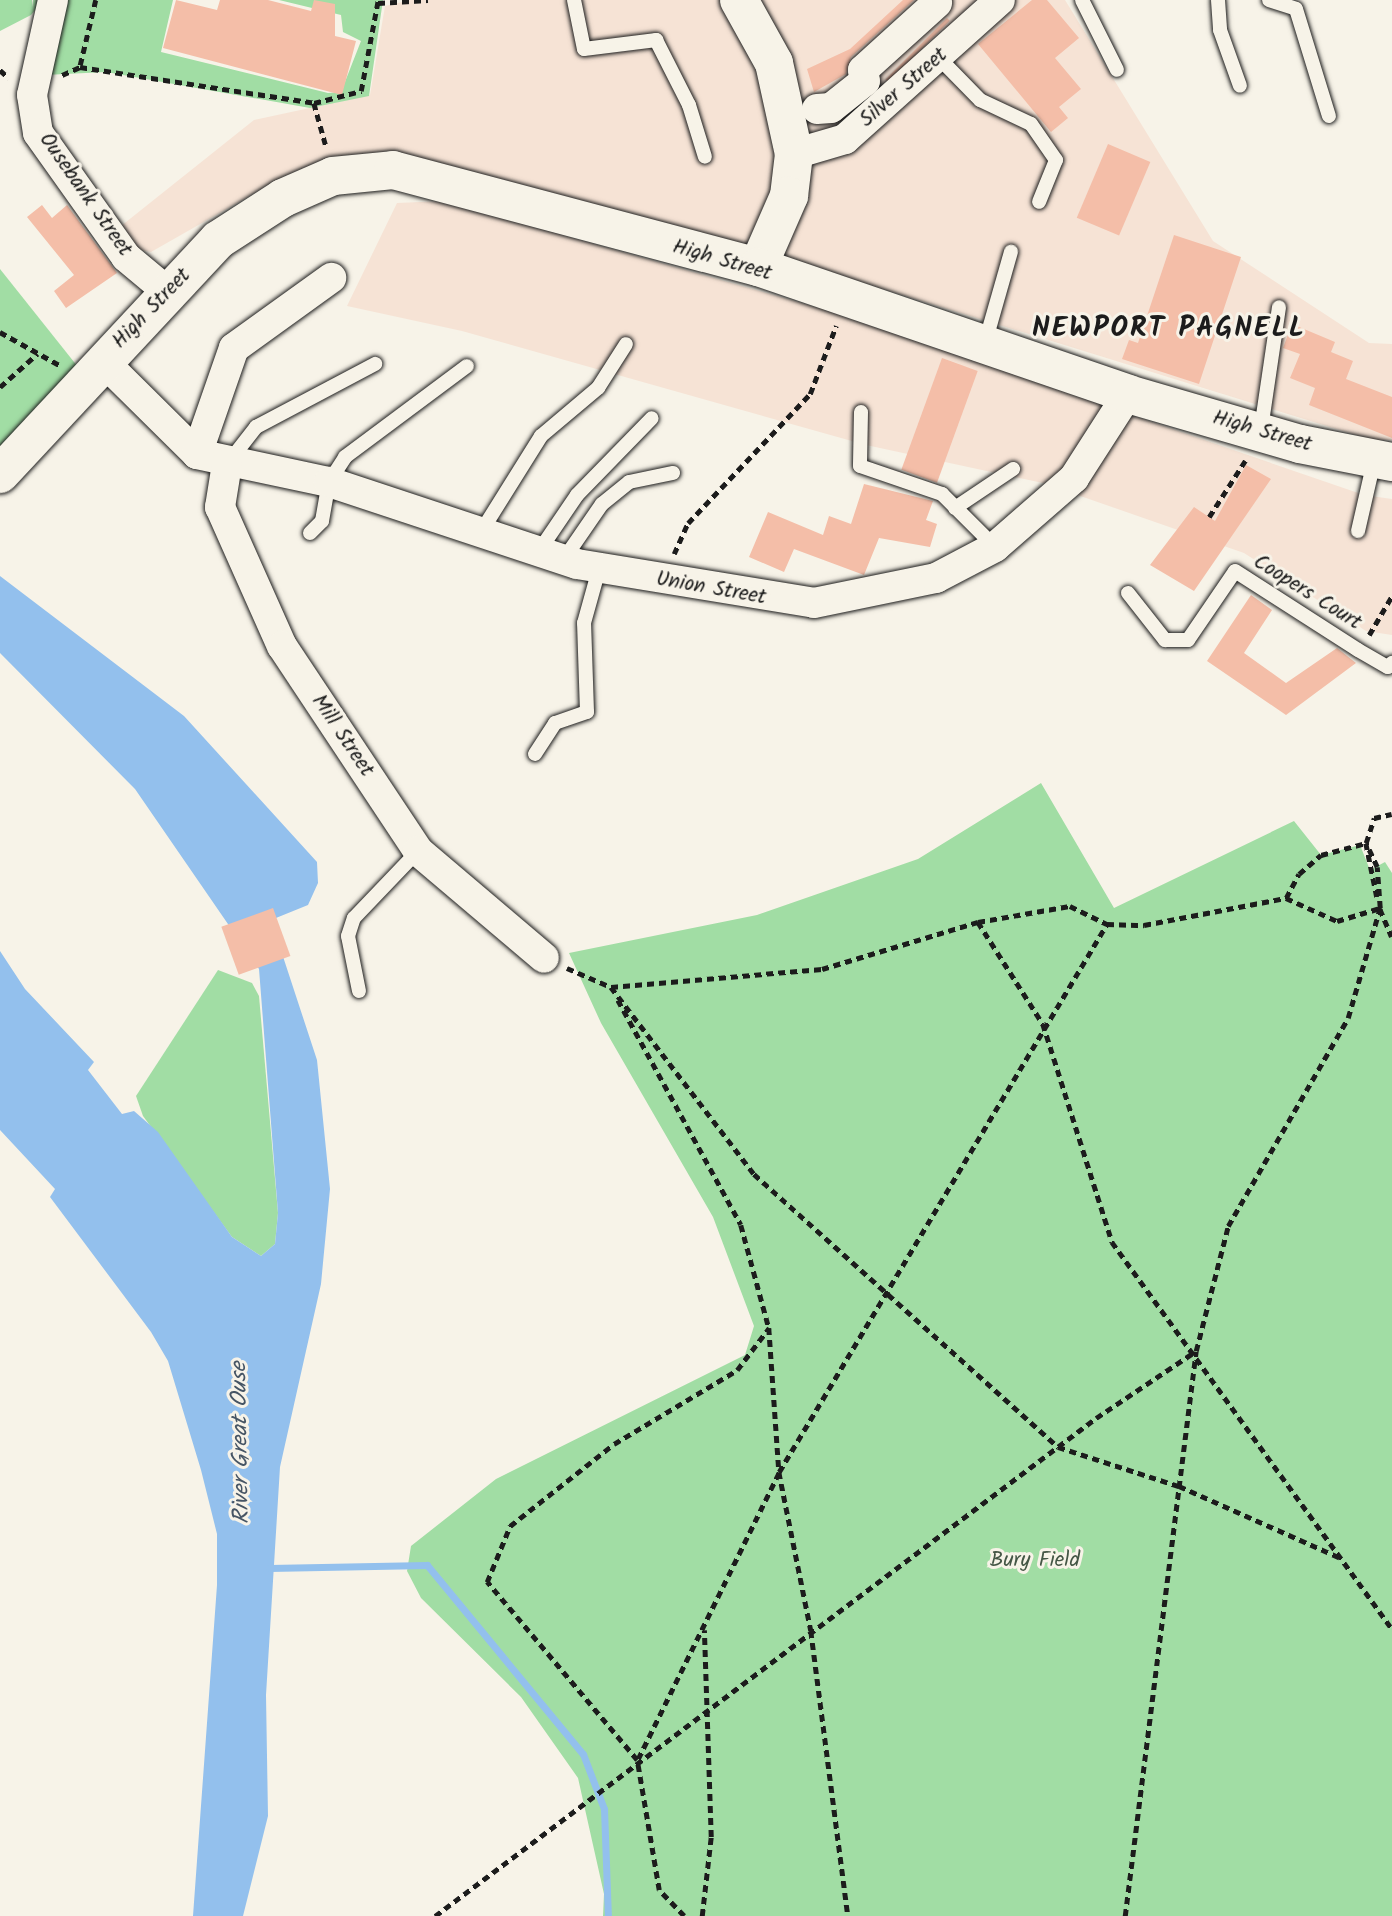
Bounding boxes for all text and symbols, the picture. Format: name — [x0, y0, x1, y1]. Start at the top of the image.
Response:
street label: Silver Street — [855, 43, 953, 133]
street label: Ousebank Street — [33, 128, 137, 262]
street label: High Street — [670, 235, 774, 287]
street label: High Street — [108, 264, 196, 354]
district label: NEWPORT PAGNELL — [1034, 312, 1304, 346]
street label: High Street — [1210, 406, 1314, 458]
street label: Coopers Court — [1248, 550, 1366, 636]
street label: Union Street — [654, 567, 768, 611]
street label: Mill Street — [305, 690, 379, 782]
water label: River Great Ouse — [226, 1362, 256, 1524]
park label: Bury Field — [990, 1548, 1080, 1574]

